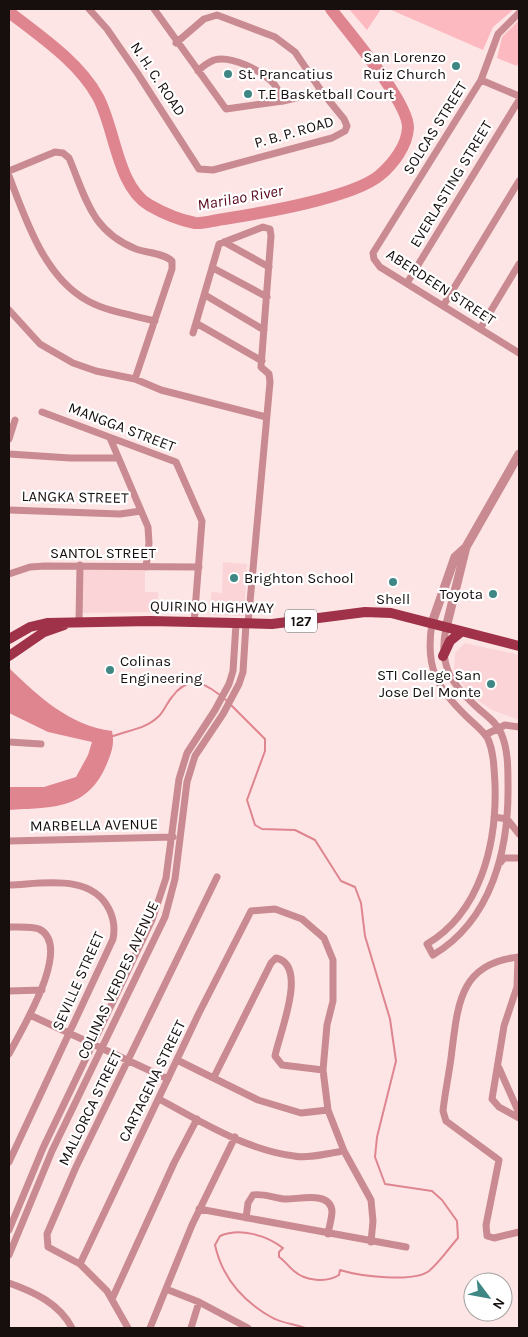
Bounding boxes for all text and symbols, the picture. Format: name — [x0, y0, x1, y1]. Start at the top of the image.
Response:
street label: N. H. C. ROAD — [127, 38, 189, 120]
place label: San Lorenzo Ruiz Church — [363, 48, 446, 83]
marker: San Lorenzo Ruiz Church — [450, 60, 462, 72]
place label: St. Prancatius — [238, 65, 333, 83]
marker: St. Prancatius — [222, 68, 234, 80]
street label: SOLCAS STREET — [399, 78, 471, 178]
place label: T.E Basketball Court — [258, 85, 394, 103]
marker: T.E Basketball Court — [242, 88, 254, 100]
street label: P. B. P. ROAD — [252, 112, 336, 152]
street label: EVERLASTING STREET — [406, 117, 496, 251]
water label: Marilao River — [196, 181, 285, 214]
street label: ABERDEEN STREET — [383, 245, 499, 329]
street label: MANGGA STREET — [66, 398, 179, 456]
street label: LANGKA STREET — [21, 487, 129, 507]
street label: SANTOL STREET — [50, 544, 156, 562]
place label: Brighton School — [244, 569, 354, 587]
marker: Brighton School — [228, 572, 240, 584]
marker: Shell — [387, 576, 399, 588]
place label: Toyota — [439, 585, 483, 603]
marker: Toyota — [487, 588, 499, 600]
place label: Shell — [376, 590, 410, 608]
street label: QUIRINO HIGHWAY — [150, 597, 275, 617]
road number: 127 — [285, 610, 317, 632]
place label: Colinas Engineering — [120, 652, 203, 687]
marker: Colinas Engineering — [104, 664, 116, 676]
place label: STI College San Jose Del Monte — [377, 666, 481, 701]
marker: STI College San Jose Del Monte — [485, 678, 497, 690]
street label: MARBELLA AVENUE — [30, 815, 158, 835]
street label: COLINAS VERDES AVENUE — [73, 898, 163, 1062]
street label: SEVILLE STREET — [48, 928, 108, 1033]
street label: CARTAGENA STREET — [115, 1017, 189, 1145]
street label: MALLORCA STREET — [54, 1047, 126, 1168]
north arrow — [463, 1272, 513, 1322]
text: N — [489, 1295, 508, 1312]

